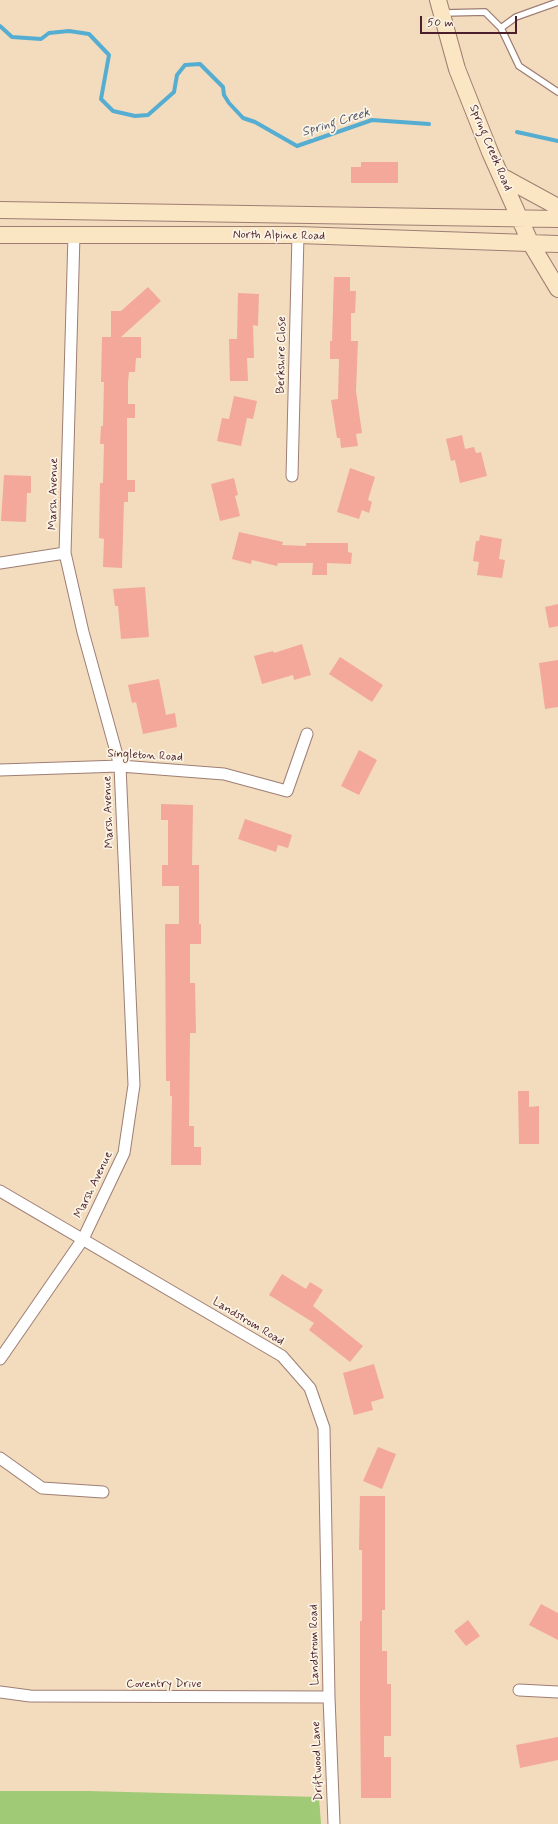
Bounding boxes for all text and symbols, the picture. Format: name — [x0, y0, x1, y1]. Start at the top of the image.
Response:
scale bar — [422, 8, 519, 34]
text: 50 m — [427, 15, 454, 31]
street label: Spring Creek Road — [465, 103, 515, 193]
water label: Spring Creek — [300, 105, 372, 141]
street label: North Alpine Road — [233, 228, 325, 244]
street label: Berkshire Close — [274, 316, 290, 394]
street label: Marsh Avenue — [46, 458, 62, 530]
street label: Singleton Road — [107, 747, 183, 765]
street label: Marsh Avenue — [101, 776, 117, 848]
street label: Marsh Avenue — [72, 1149, 116, 1221]
street label: Landstrom Road — [209, 1295, 287, 1349]
street label: Landstrom Road — [307, 1604, 323, 1686]
street label: Coventry Drive — [126, 1677, 202, 1691]
street label: Driftwood Lane — [309, 1721, 327, 1801]

